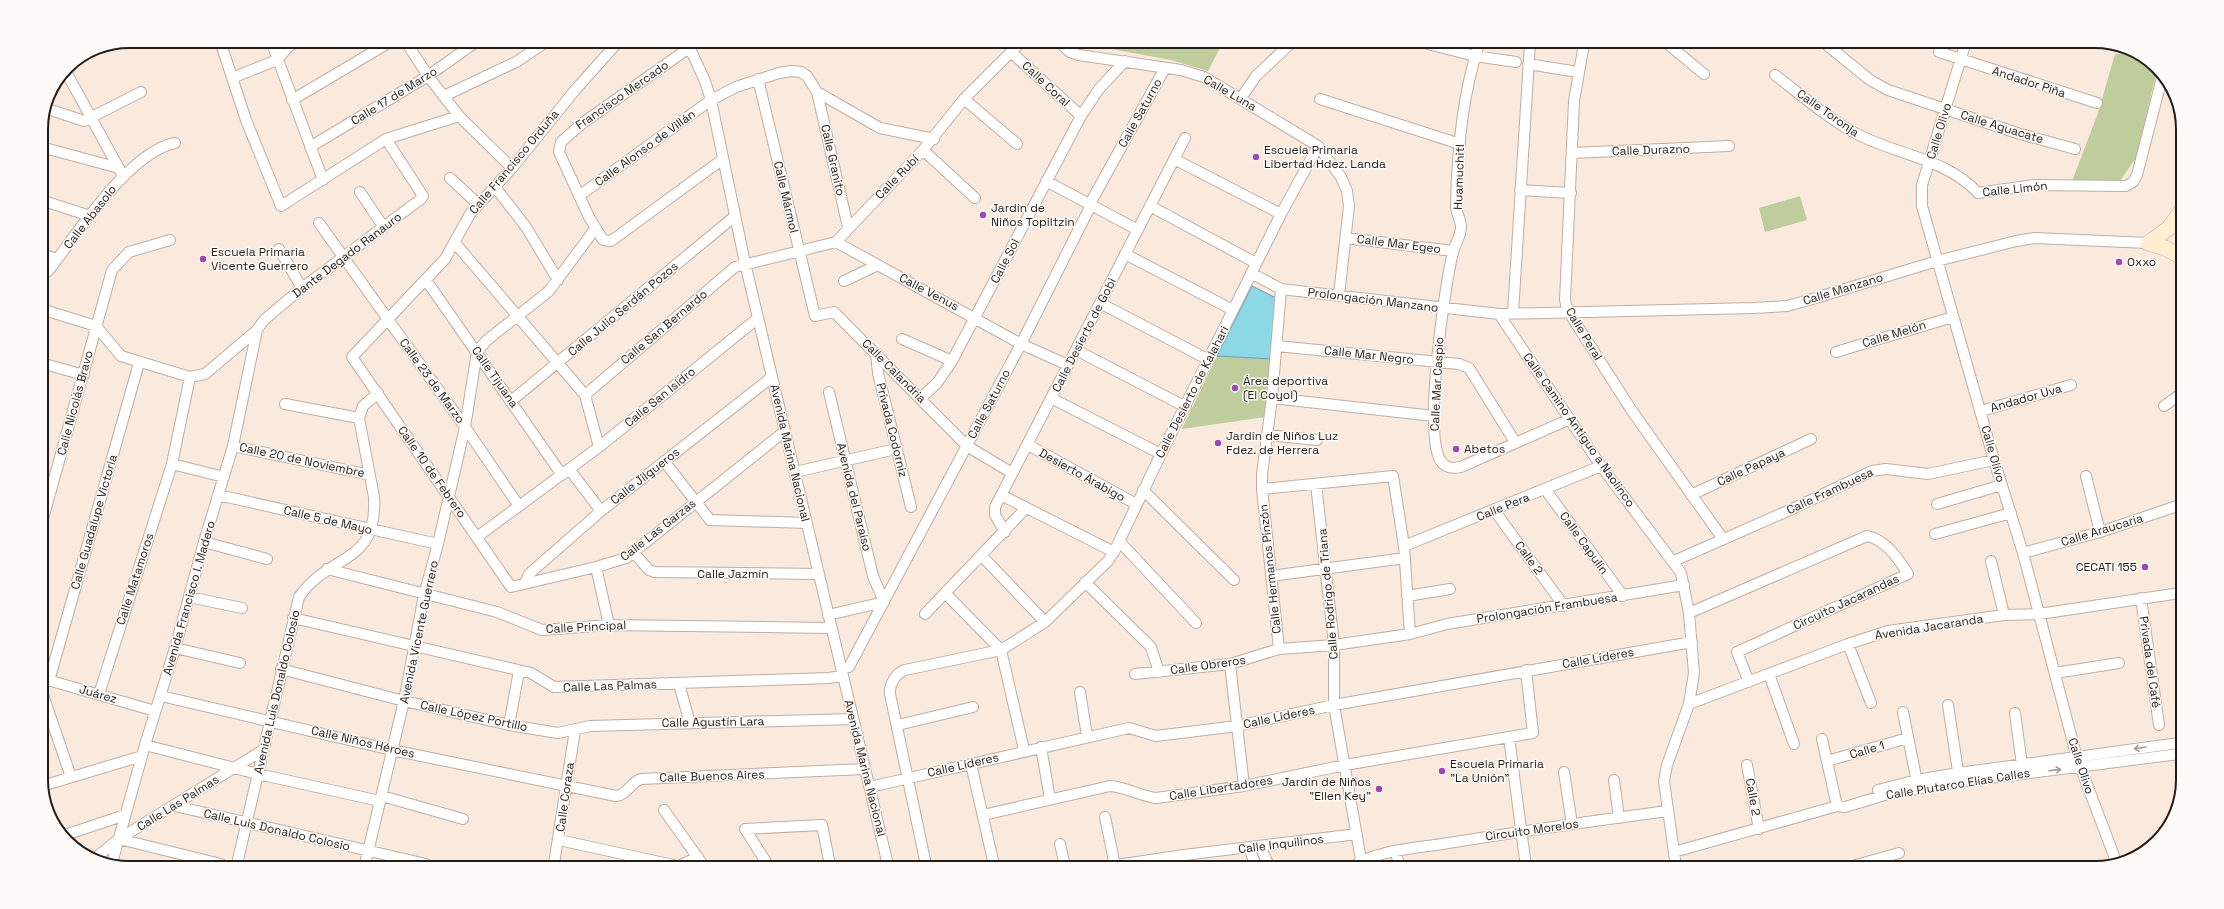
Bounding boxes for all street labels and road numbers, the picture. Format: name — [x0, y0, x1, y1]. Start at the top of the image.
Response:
street label: Francisco Mercado — [572, 57, 672, 133]
street label: Calle Coral — [1019, 58, 1073, 110]
street label: Calle 17 de Marzo — [348, 63, 440, 129]
street label: Andador Piña — [1990, 63, 2068, 101]
street label: Calle Luna — [1201, 71, 1260, 115]
street label: Calle Saturno — [1114, 76, 1166, 150]
street label: Calle Toronja — [1794, 86, 1862, 140]
street label: Calle Olivo — [1923, 101, 1955, 161]
street label: Calle Francisco Orduña — [466, 106, 562, 218]
street label: Calle Alonso de Villán — [591, 106, 699, 190]
street label: Calle Aguacate — [1959, 107, 2045, 147]
street label: Calle Granito — [817, 123, 849, 197]
street label: Calle Durazno — [1612, 141, 1690, 159]
street label: Huamuchitl — [1450, 144, 1468, 210]
street label: Calle Rubí — [872, 151, 922, 203]
street label: Calle Mármol — [770, 160, 802, 234]
street label: Calle Limón — [1982, 178, 2048, 200]
street label: Calle Abasolo — [60, 182, 120, 252]
street label: Dante Degado Ranauro — [289, 209, 405, 301]
street label: Calle Mar Egeo — [1356, 231, 1442, 257]
street label: Calle Sol — [987, 236, 1023, 286]
street label: Calle Julio Serdán Pozos — [565, 258, 681, 360]
street label: Calle Manzano — [1801, 269, 1885, 309]
street label: Calle Venus — [896, 270, 962, 314]
street label: Calle Desierto de Gobi — [1048, 275, 1120, 395]
street label: Prolongación Manzano — [1307, 284, 1439, 316]
street label: Calle San Bernardo — [617, 286, 711, 368]
street label: Calle Peral — [1562, 305, 1606, 363]
street label: Calle Melón — [1860, 317, 1928, 351]
street label: Calle Desierto de Kalahari — [1152, 323, 1232, 461]
street label: Calle 23 de Marzo — [396, 335, 468, 427]
street label: Calle Calandria — [858, 335, 930, 407]
street label: Calle Mar Caspio — [1427, 336, 1447, 432]
street label: Calle Mar Negro — [1323, 342, 1415, 368]
street label: Calle Tijuana — [468, 343, 522, 411]
street label: Calle Nicolás Bravo — [53, 349, 97, 457]
street label: Calle Camino Antiguo a Naolinco — [1519, 350, 1639, 510]
street label: Calle San Isidro — [621, 363, 699, 431]
street label: Calle Saturno — [964, 366, 1014, 442]
street label: Andador Uva — [1989, 380, 2064, 416]
street label: Privada Codorniz — [873, 381, 911, 479]
street label: Avenida Marina Nacional — [766, 383, 814, 523]
street label: Calle 10 de Febrero — [394, 423, 470, 521]
street label: Calle Olivo — [1977, 424, 2009, 484]
street label: Calle 20 de Noviembre — [238, 439, 366, 481]
street label: Avenida del Paraíso — [833, 441, 875, 553]
street label: Calle Jilgueros — [607, 444, 683, 508]
street label: Calle Papaya — [1714, 444, 1788, 490]
street label: Desierto Árabigo — [1036, 445, 1128, 505]
street label: Calle Guadalupe Victoria — [67, 453, 121, 591]
street label: Calle Frambuesa — [1784, 464, 1876, 518]
street label: Calle Pera — [1474, 489, 1532, 525]
street label: Calle Las Garzas — [617, 495, 699, 565]
street label: Calle 5 de Mayo — [282, 502, 374, 538]
street label: Calle Hermanos Pinzón — [1255, 504, 1285, 634]
street label: Calle Capulín — [1556, 509, 1612, 577]
street label: Calle Araucaria — [2059, 510, 2145, 550]
street label: Avenida Francisco I. Madero — [159, 519, 219, 677]
street label: Calle Rodrigo de Triana — [1314, 528, 1342, 660]
street label: Calle Matamoros — [113, 531, 157, 627]
street label: Calle 2 — [1511, 538, 1547, 578]
street label: Avenida Vicente Guerrero — [396, 559, 442, 705]
street label: Calle Jazmín — [697, 566, 769, 582]
street label: Circuito Jacarandas — [1790, 570, 1902, 634]
street label: Prolongación Frambuesa — [1475, 589, 1619, 627]
street label: Avenida Luis Donaldo Colosio — [250, 608, 304, 776]
street label: Avenida Jacaranda — [1874, 611, 1984, 643]
street label: Privada del Café — [2136, 615, 2164, 709]
street label: Calle Principal — [545, 617, 627, 637]
street label: Calle Líderes — [1561, 644, 1635, 672]
street label: Calle Obreros — [1169, 652, 1247, 678]
street label: Calle Las Palmas — [563, 676, 657, 696]
street label: Juárez — [77, 681, 119, 707]
street label: Calle López Portillo — [419, 697, 529, 735]
street label: Avenida Marina Nacional — [840, 698, 890, 838]
street label: Calle Líderes — [1242, 702, 1316, 732]
street label: Calle Agustín Lara — [661, 713, 765, 731]
street label: Calle Niños Héroes — [310, 722, 416, 762]
street label: Calle Olivo — [2064, 736, 2098, 796]
street label: Calle 1 — [1848, 737, 1886, 763]
street label: Calle Líderes — [926, 749, 1000, 781]
street label: Calle Coraza — [552, 761, 578, 833]
street label: Calle Plutarco Elías Calles — [1885, 765, 2031, 803]
street label: Calle Buenos Aires — [659, 766, 765, 786]
street label: Calle Las Palmas — [134, 771, 222, 835]
street label: Calle Libertadores — [1168, 772, 1274, 804]
street label: Calle 2 — [1742, 777, 1764, 817]
street label: Calle Luis Donaldo Colosio — [202, 805, 352, 855]
street label: Circuito Morelos — [1484, 816, 1580, 844]
street label: Calle Inquilinos — [1237, 831, 1325, 857]

